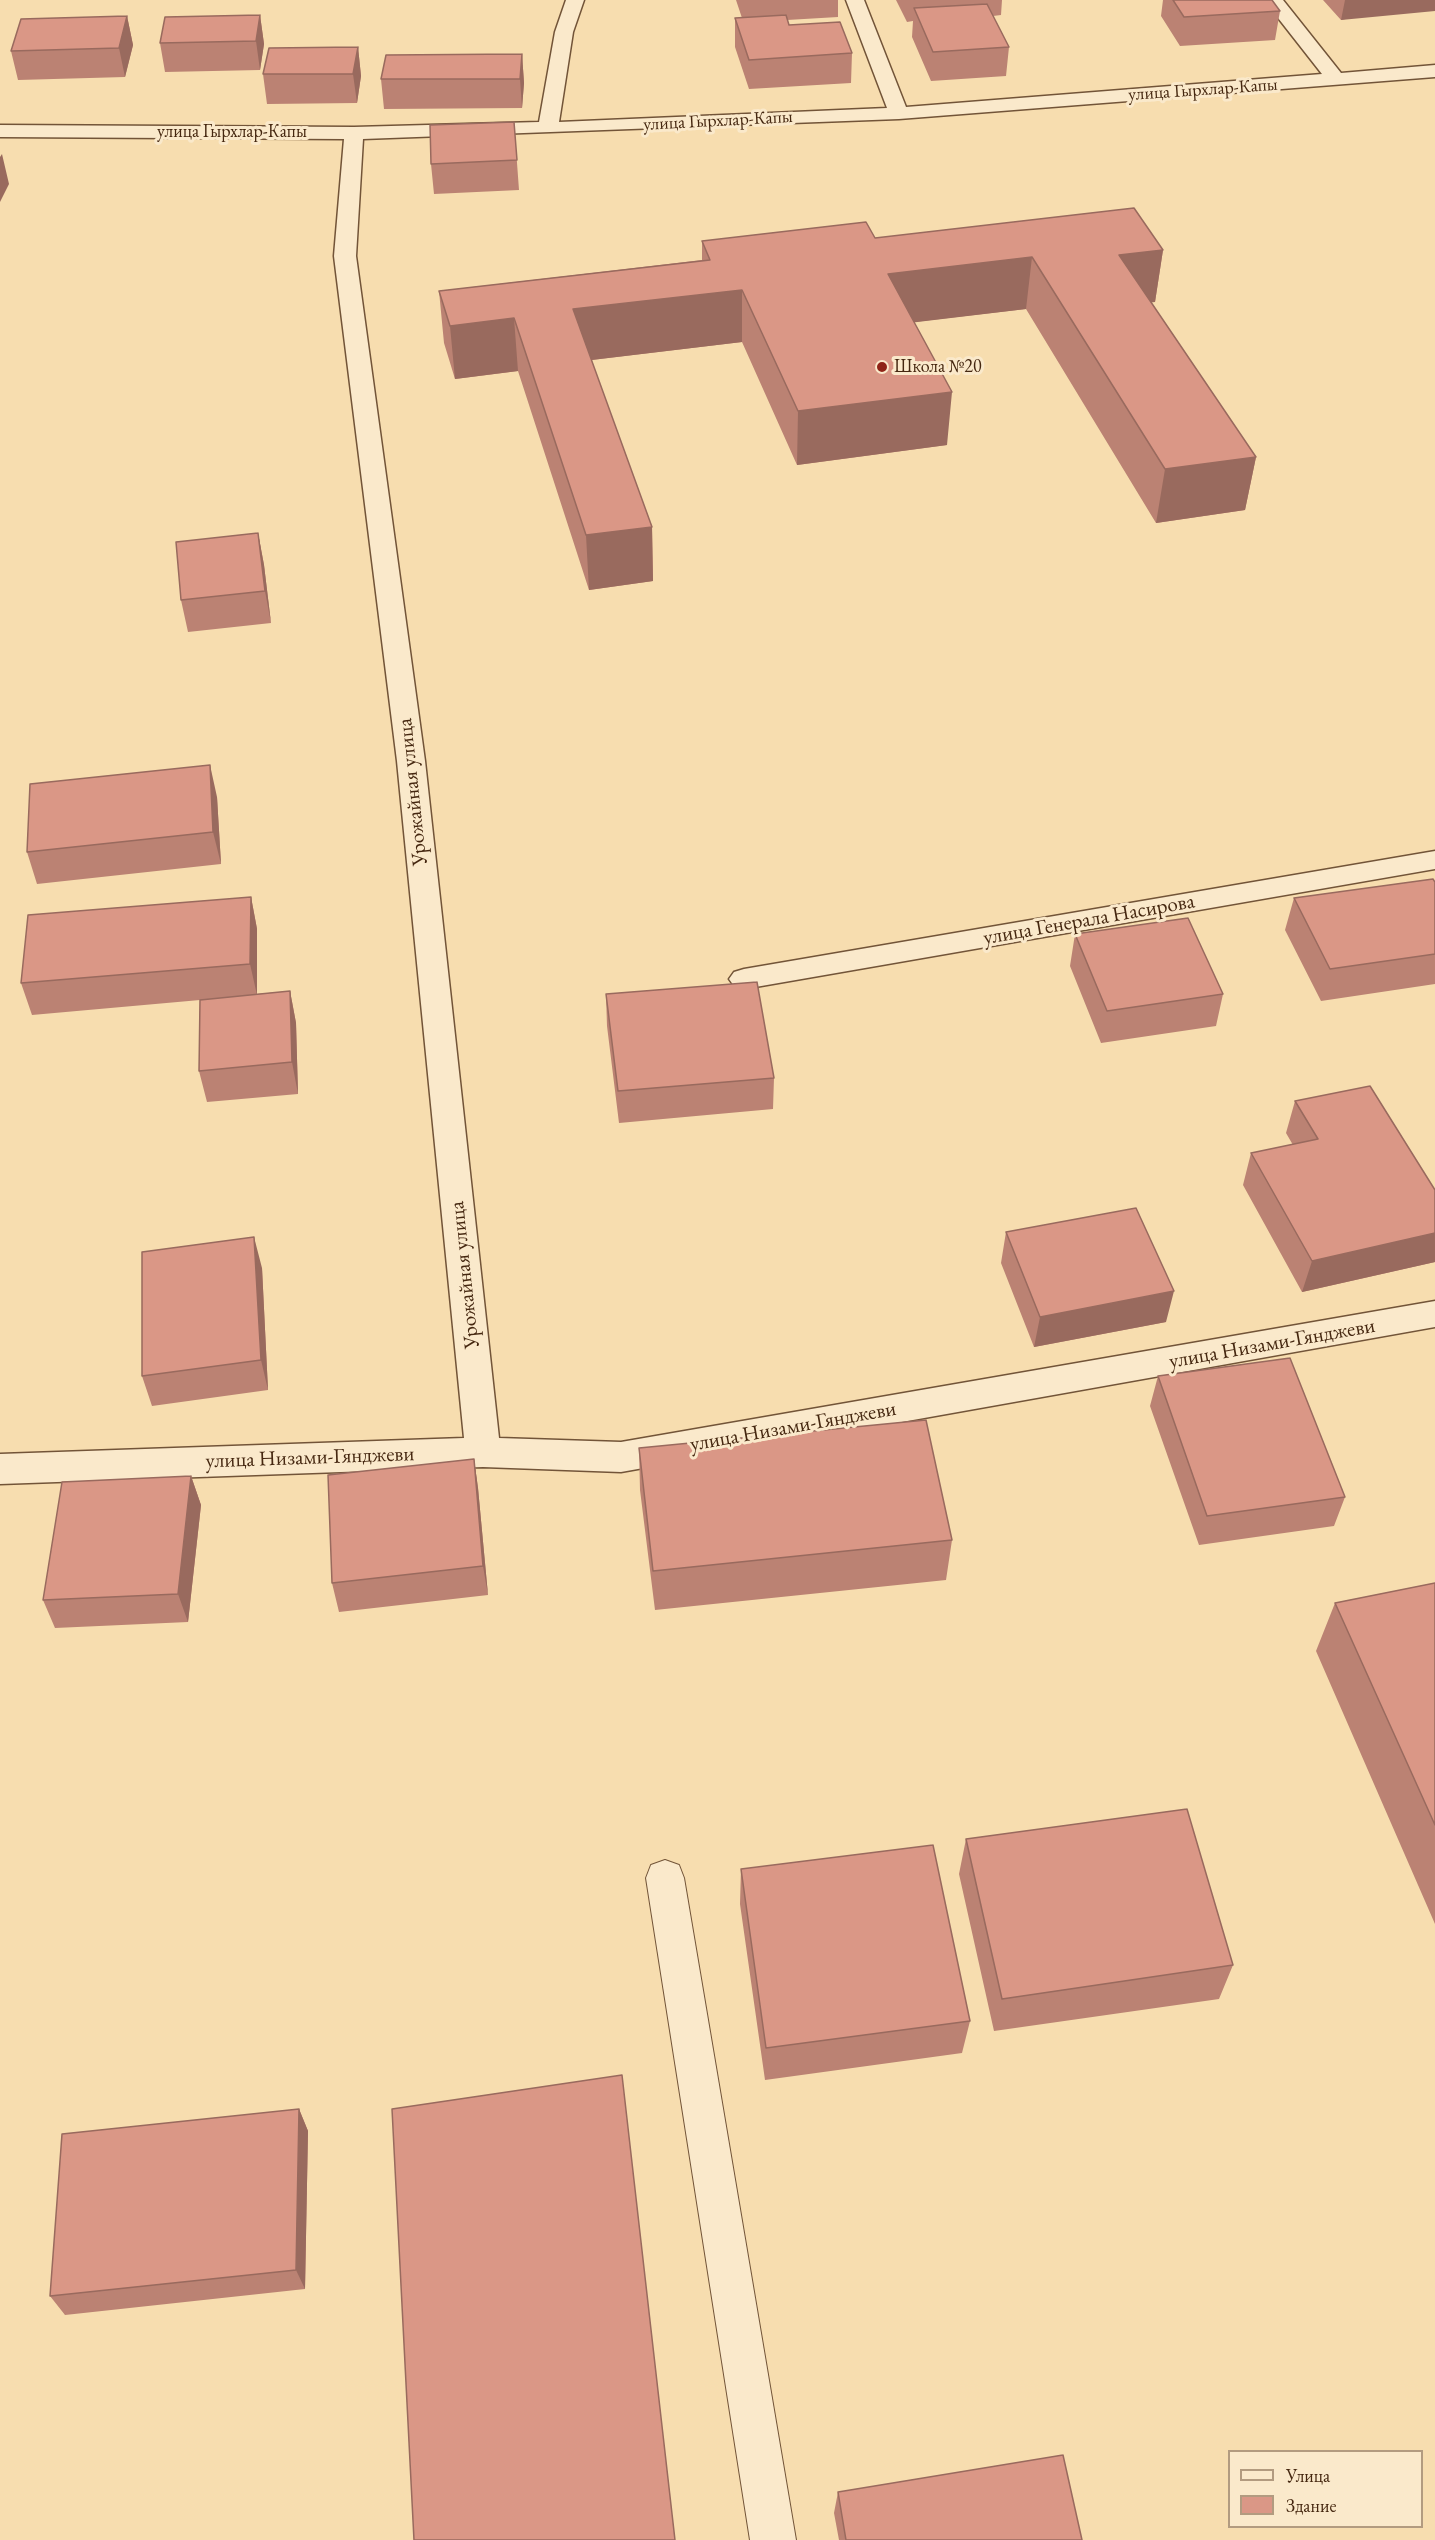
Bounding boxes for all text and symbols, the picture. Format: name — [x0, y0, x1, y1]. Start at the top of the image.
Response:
street label: улица Гырхлар-Капы — [1128, 74, 1278, 106]
street label: улица Гырхлар-Капы — [643, 106, 793, 136]
street label: улица Гырхлар-Капы — [157, 121, 307, 143]
place label: Школа №20 — [894, 356, 982, 378]
marker: Школа №20 — [875, 360, 889, 374]
street label: Урожайная улица — [393, 717, 433, 867]
street label: улица Генерала Насирова — [981, 889, 1197, 951]
street label: Урожайная улица — [445, 1200, 485, 1350]
street label: улица Низами-Гянджеви — [1167, 1313, 1377, 1375]
street label: улица Низами-Гянджеви — [688, 1396, 898, 1458]
street label: улица Низами-Гянджеви — [205, 1442, 415, 1474]
legend — [1228, 2450, 1423, 2528]
text: Улица — [1286, 2464, 1330, 2487]
text: Здание — [1286, 2494, 1336, 2517]

